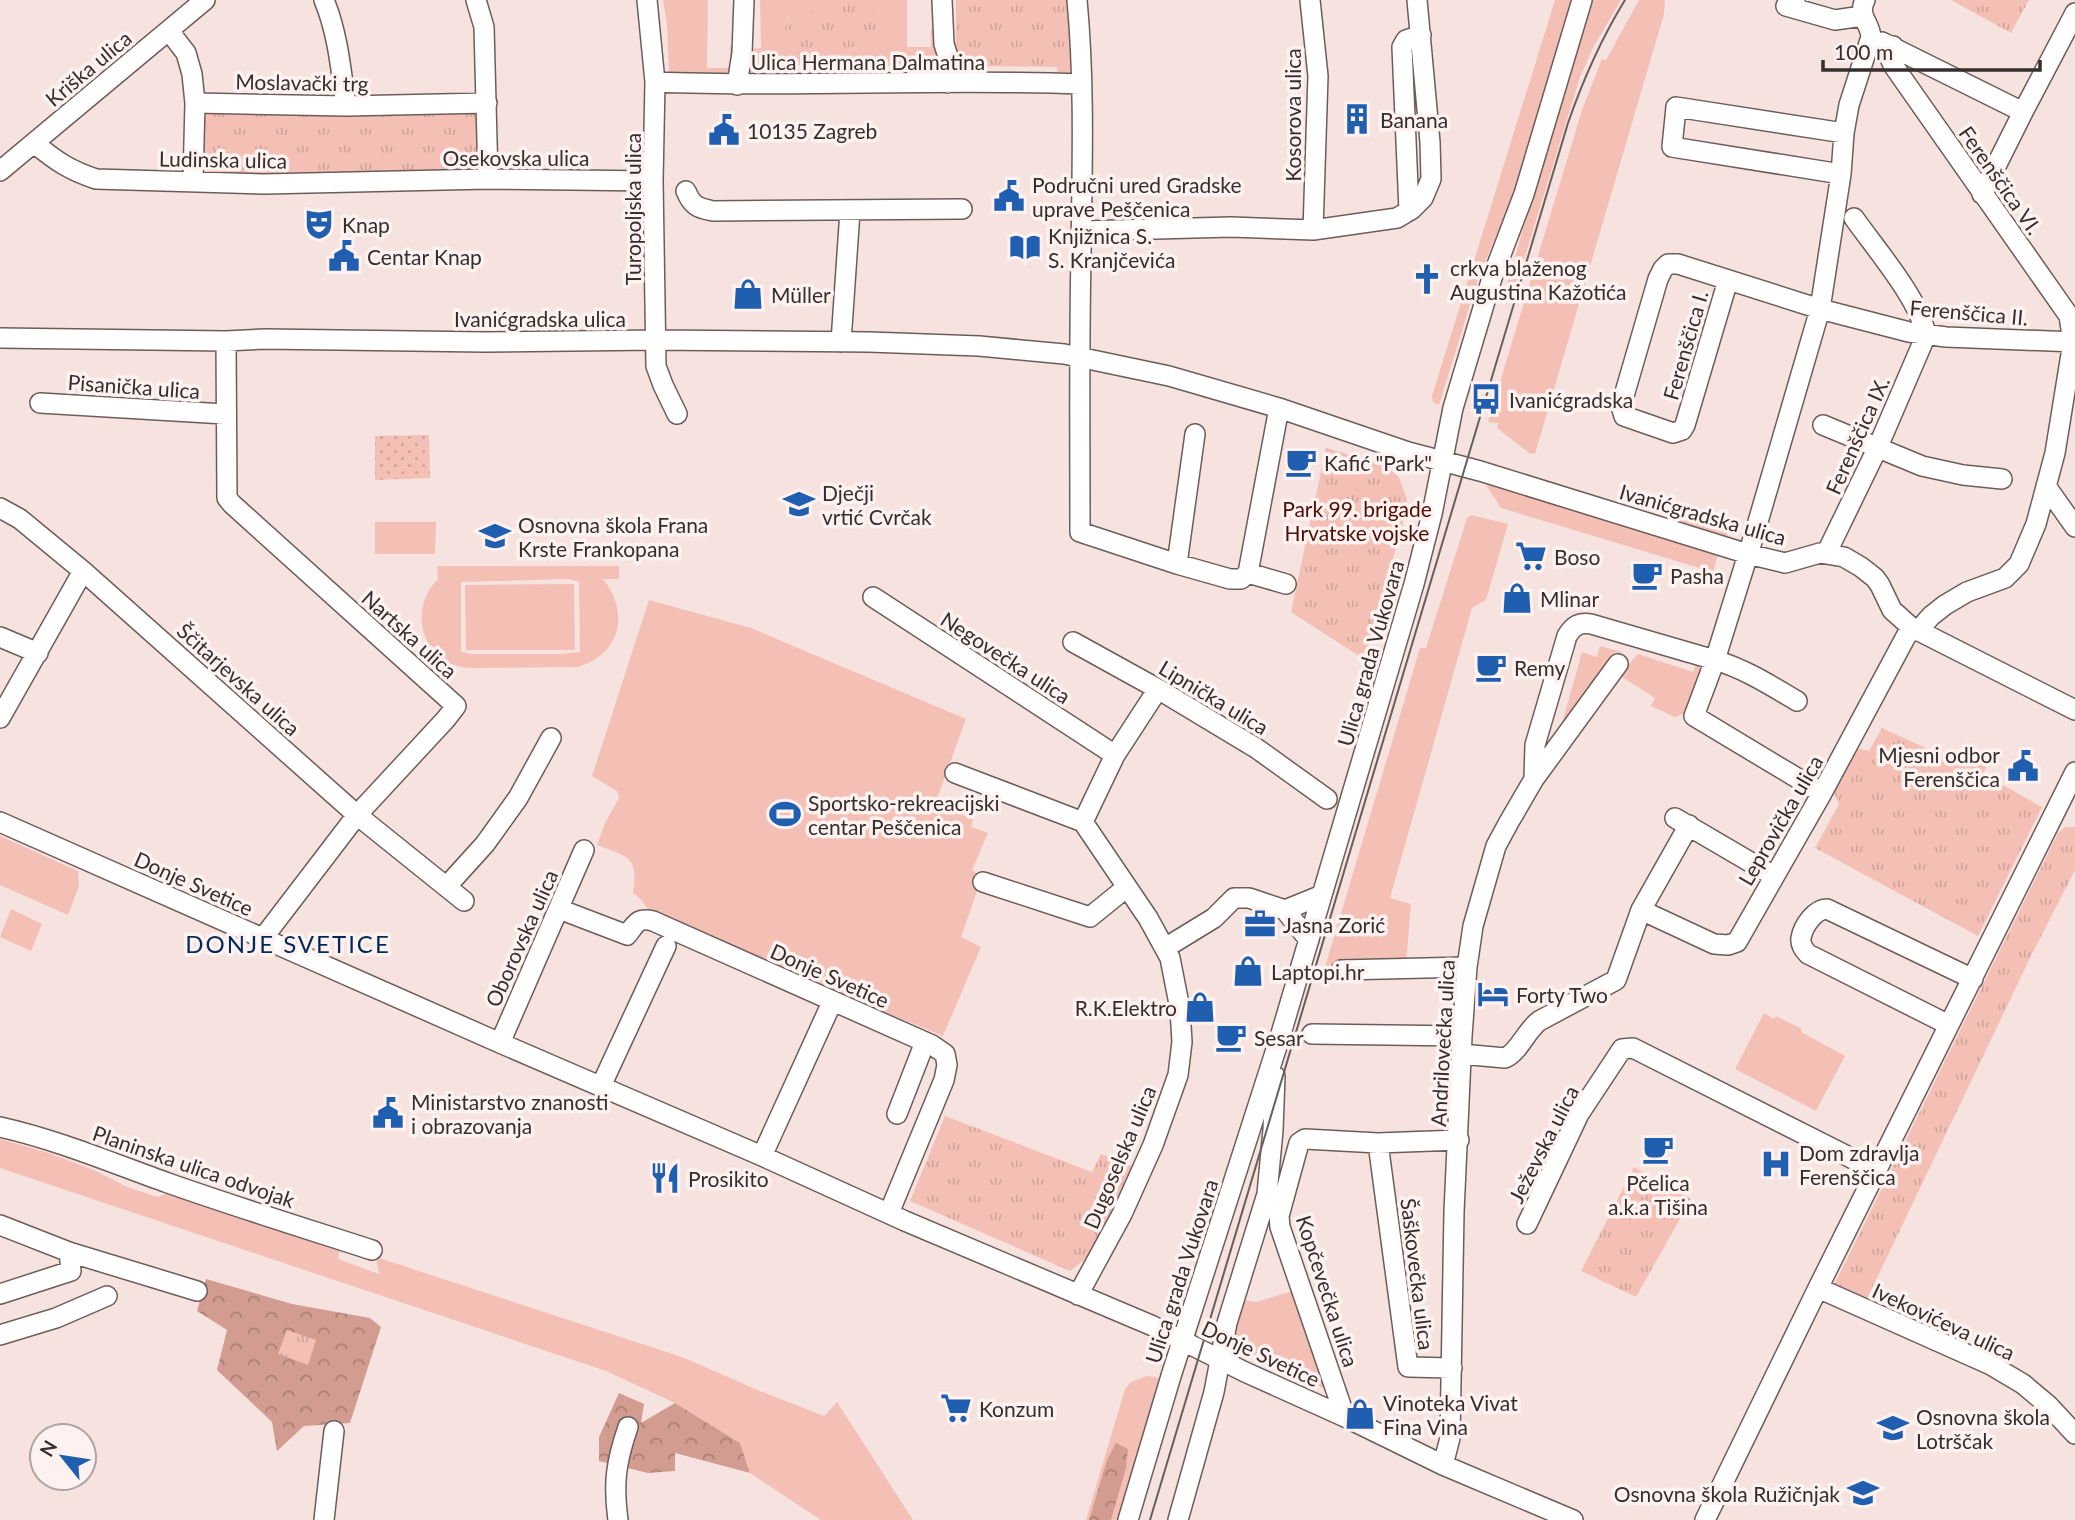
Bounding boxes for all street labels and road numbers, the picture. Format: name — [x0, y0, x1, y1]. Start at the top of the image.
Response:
street label: Kriška ulica — [40, 25, 136, 111]
street label: Kosorova ulica — [1280, 48, 1305, 182]
street label: Ulica Hermana Dalmatina — [751, 49, 985, 74]
street label: Moslavački trg — [235, 68, 369, 96]
street label: Ferenščica VI. — [1955, 121, 2047, 239]
street label: Turopoljska ulica — [620, 133, 645, 285]
street label: Ludinska ulica — [159, 145, 287, 173]
street label: Osekovska ulica — [443, 145, 589, 170]
street label: Ferenščica I. — [1657, 287, 1713, 403]
street label: Ferenščica II. — [1909, 294, 2029, 330]
street label: Ivanićgradska ulica — [454, 306, 626, 331]
street label: Pisanička ulica — [67, 369, 201, 403]
street label: Ferenščica IX. — [1820, 372, 1894, 498]
street label: Ivanićgradska ulica — [1617, 478, 1789, 550]
street label: Ulica grada Vukovara — [1331, 557, 1409, 749]
street label: Nartska ulica — [357, 585, 463, 683]
street label: Negovečka ulica — [937, 606, 1075, 708]
street label: Ščitarjevska ulica — [173, 617, 305, 741]
street label: Lipnička ulica — [1155, 655, 1273, 739]
street label: Leprovička ulica — [1733, 750, 1827, 890]
street label: Donje Svetice — [131, 846, 257, 920]
street label: Oborovska ulica — [480, 866, 562, 1010]
street label: Donje Svetice — [767, 938, 893, 1012]
street label: Andrilovečka ulica — [1425, 959, 1459, 1127]
street label: Ježevska ulica — [1503, 1081, 1583, 1207]
street label: Dugoselska ulica — [1078, 1082, 1160, 1232]
street label: Planinska ulica odvojak — [90, 1120, 299, 1212]
street label: Ulica grada Vukovara — [1139, 1176, 1223, 1366]
street label: Šaškovečka ulica — [1396, 1197, 1440, 1351]
street label: Kopčevečka ulica — [1292, 1212, 1364, 1370]
street label: Ivekovićeva ulica — [1869, 1277, 2019, 1365]
street label: Donje Svetice — [1198, 1315, 1324, 1391]

